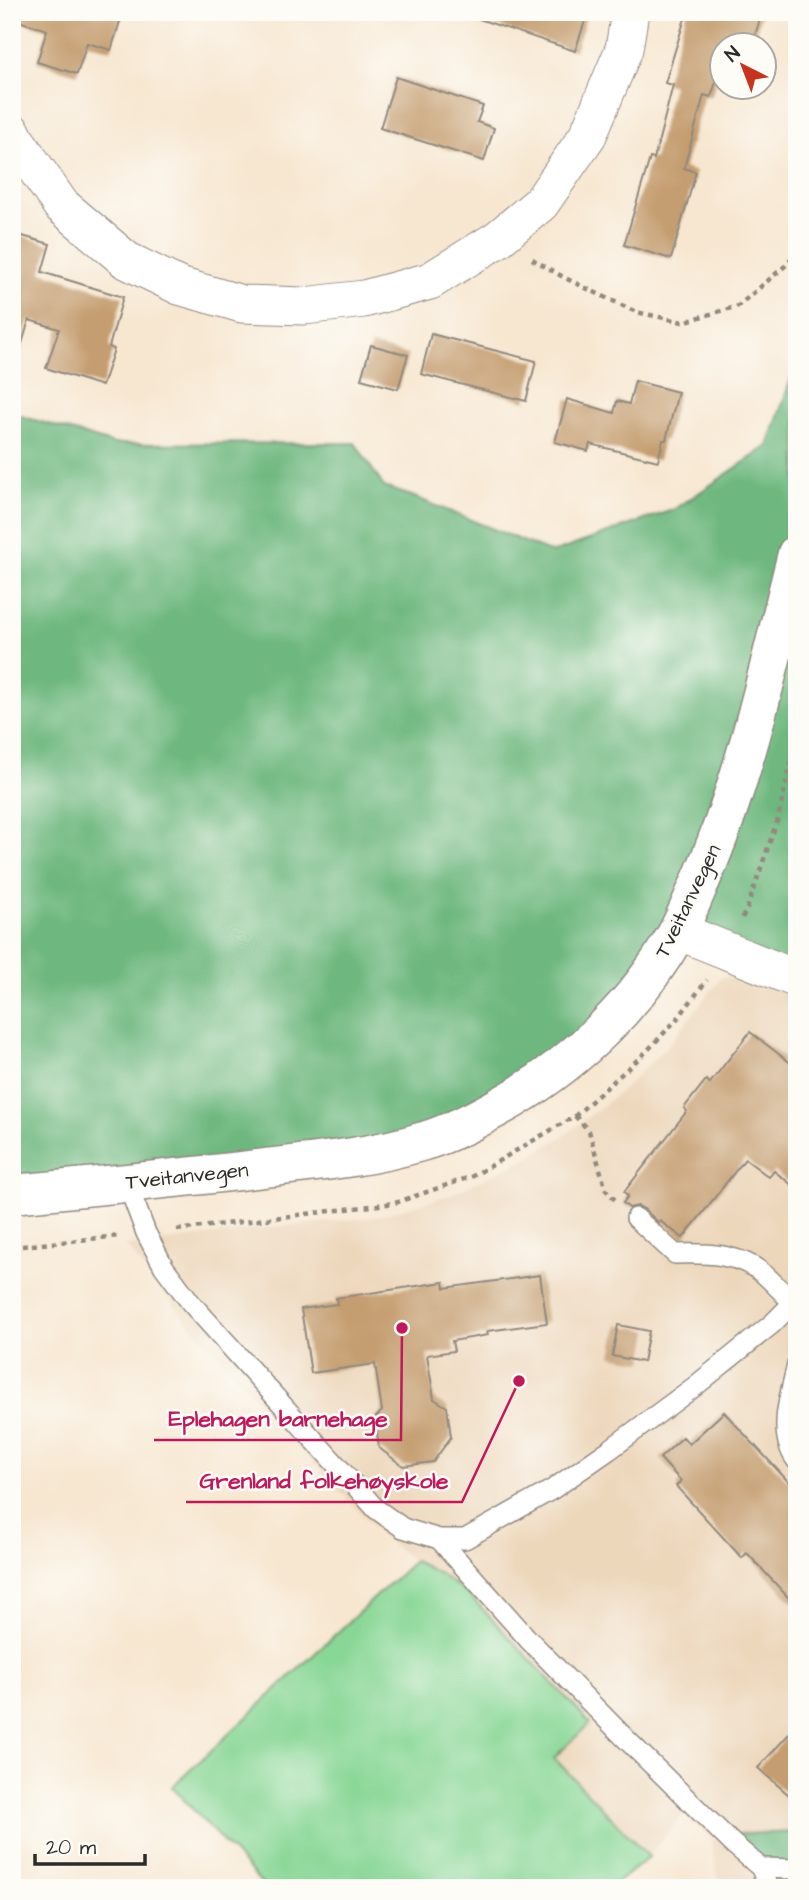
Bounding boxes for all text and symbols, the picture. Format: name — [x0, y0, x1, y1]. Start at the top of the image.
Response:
north arrow — [708, 32, 778, 102]
text: N — [719, 40, 746, 69]
street label: Tveitanvegen — [648, 839, 730, 964]
street label: Tveitanvegen — [124, 1155, 250, 1199]
callout: Eplehagen barnehage — [154, 1396, 401, 1440]
text: Eplehagen barnehage — [168, 1403, 388, 1436]
callout: Grenland folkehøyskole — [186, 1458, 462, 1502]
text: Grenland folkehøyskole — [200, 1465, 449, 1499]
scale bar — [35, 1823, 145, 1867]
text: 20 m — [46, 1833, 97, 1862]

